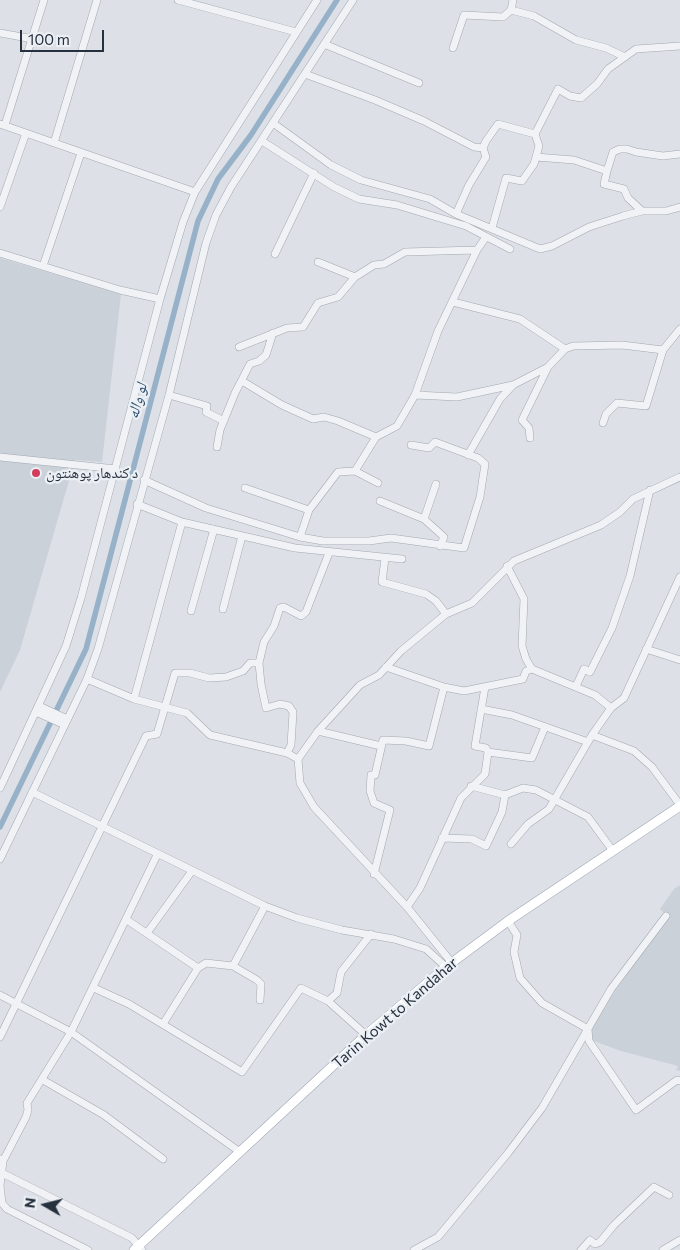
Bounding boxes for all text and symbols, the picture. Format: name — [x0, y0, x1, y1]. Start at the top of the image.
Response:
scale bar — [22, 20, 106, 52]
text: 100 m — [28, 30, 70, 48]
water label: لو واله — [123, 381, 151, 421]
place label: د کندهار پوهنتون — [46, 464, 138, 482]
marker: د کندهار پوهنتون — [30, 467, 42, 479]
street label: Tarin Kowt to Kandahar — [329, 954, 461, 1072]
north arrow — [20, 1180, 70, 1230]
text: N — [21, 1196, 39, 1209]

